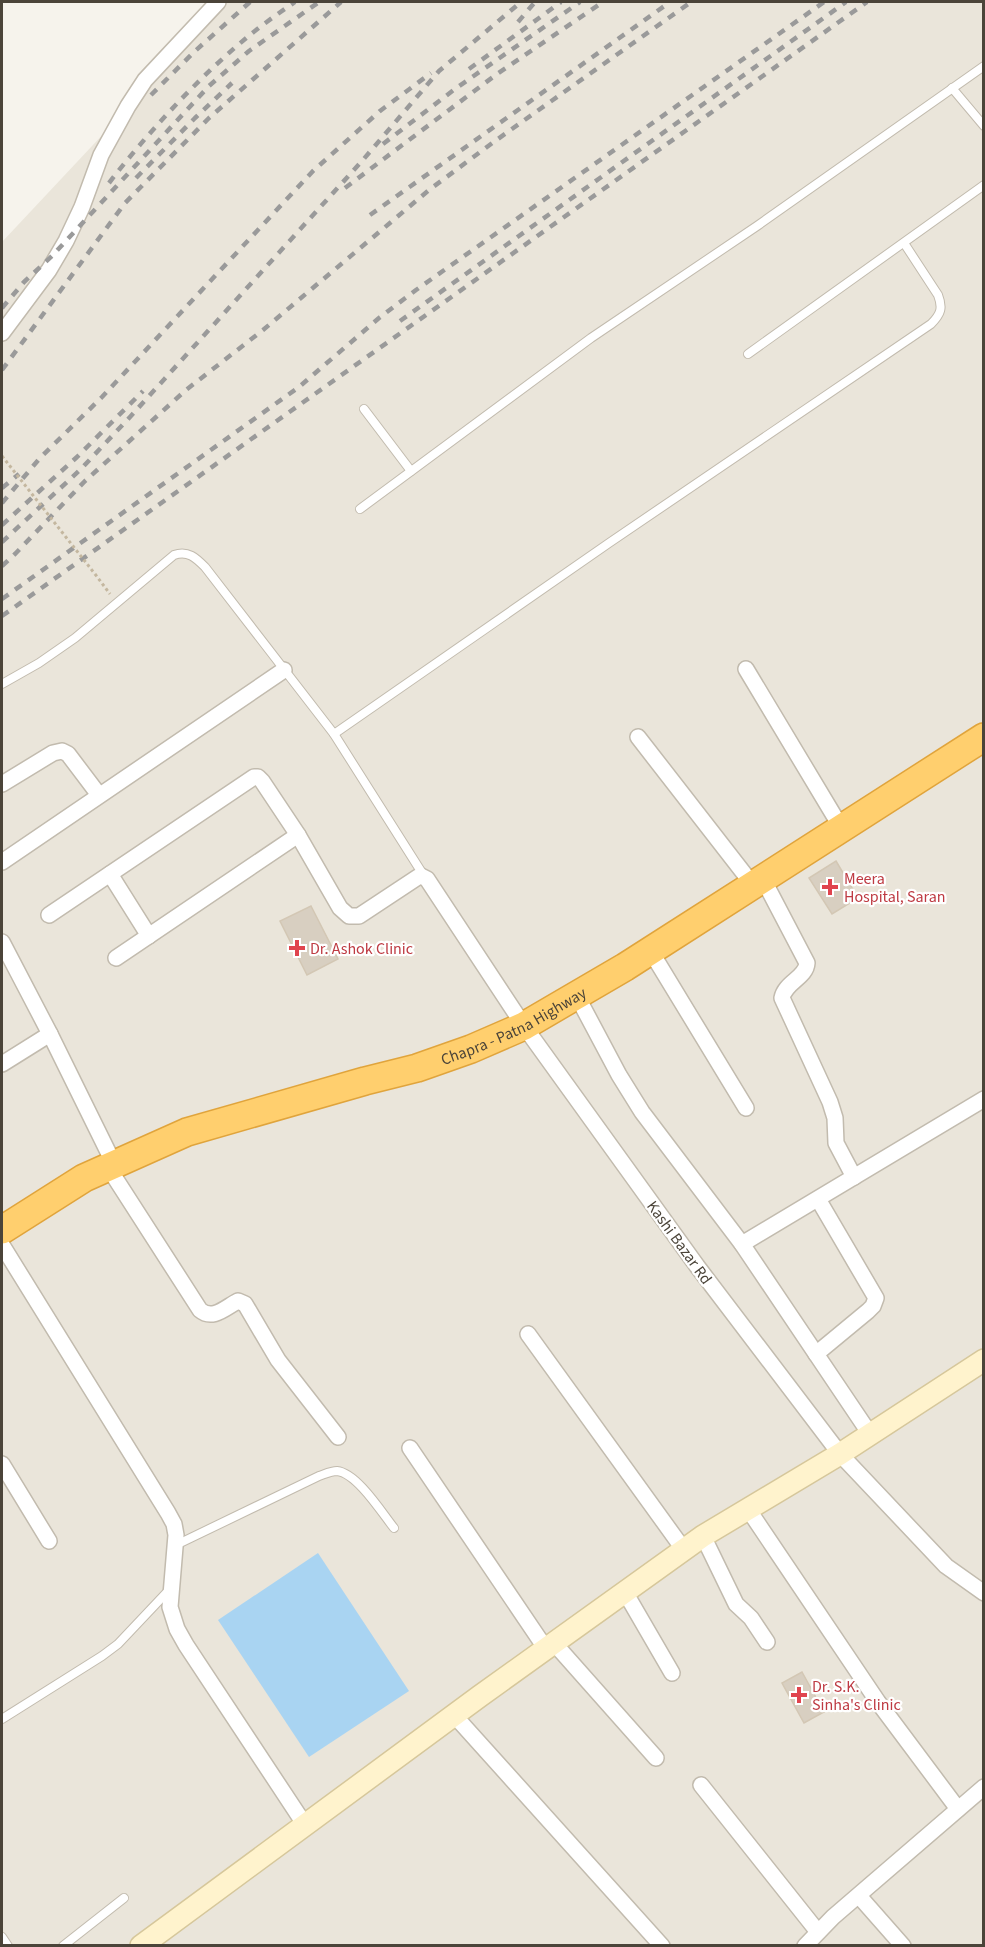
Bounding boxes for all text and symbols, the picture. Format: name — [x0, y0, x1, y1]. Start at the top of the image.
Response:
place label: Meera Hospital, Saran — [844, 868, 946, 908]
marker: Meera Hospital, Saran — [821, 878, 839, 896]
place label: Dr. Ashok Clinic — [310, 938, 413, 960]
marker: Dr. Ashok Clinic — [288, 939, 306, 957]
street label: Chapra - Patna Highway — [438, 982, 591, 1071]
street label: Kashi Bazar Rd — [641, 1196, 717, 1289]
place label: Dr. S.K. Sinha's Clinic — [812, 1676, 901, 1716]
marker: Dr. S.K. Sinha's Clinic — [790, 1686, 808, 1704]

